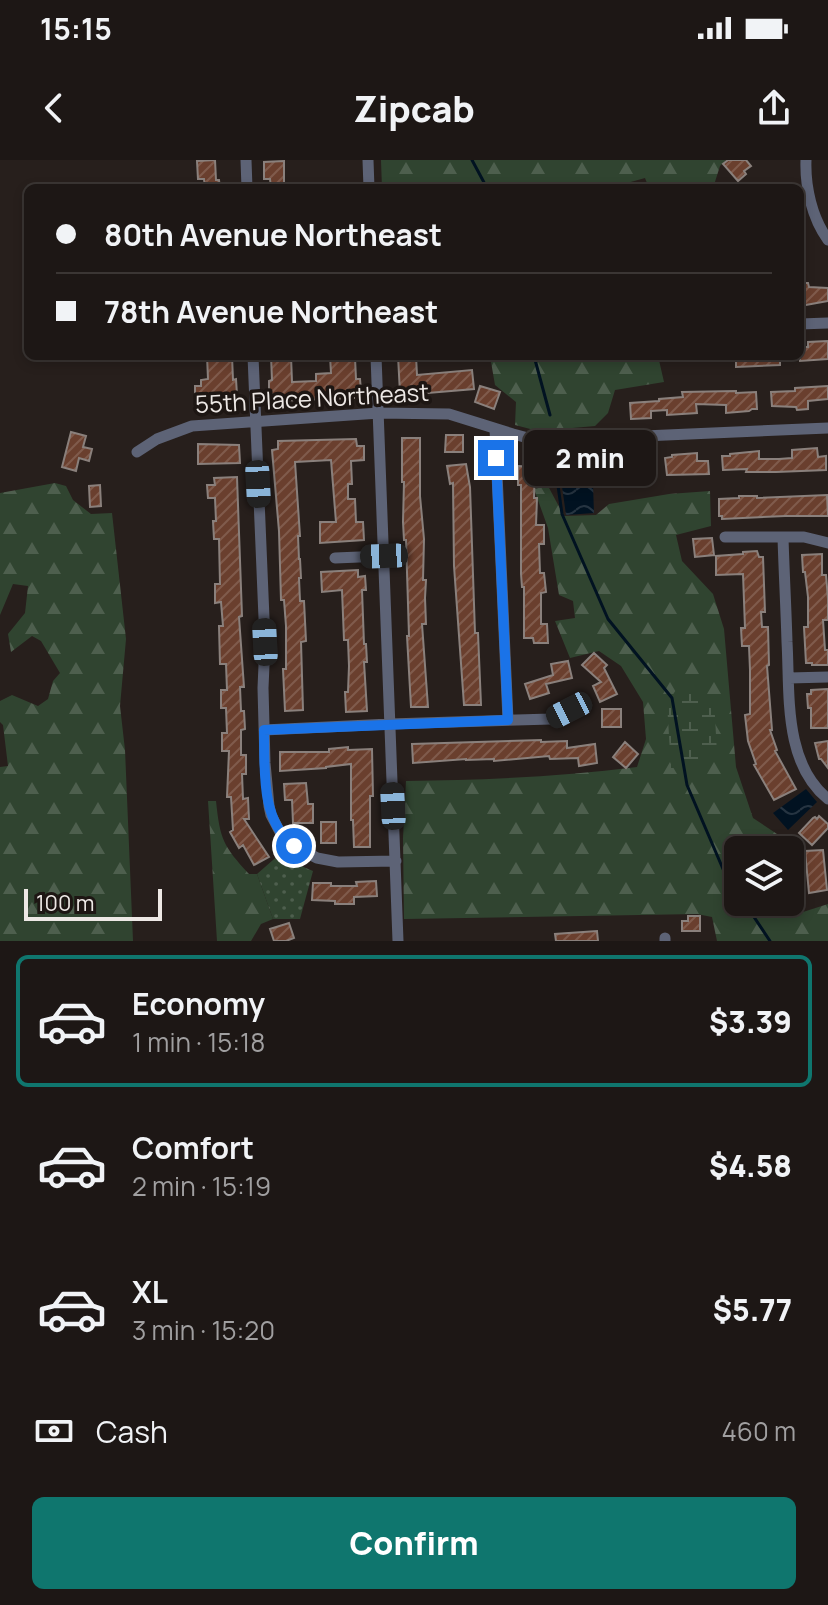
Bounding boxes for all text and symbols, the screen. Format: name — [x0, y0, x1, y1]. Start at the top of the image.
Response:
text: 15:15 — [40, 8, 112, 49]
text: Zipcab — [353, 84, 475, 133]
icon: back — [32, 86, 76, 130]
icon: share — [752, 86, 796, 130]
text: 80th Avenue Northeast — [104, 214, 442, 255]
text: 78th Avenue Northeast — [104, 291, 438, 332]
street label: 55th Place Northeast — [194, 375, 430, 420]
callout: 2 min — [524, 430, 656, 486]
route end — [478, 440, 514, 476]
text: 2 min — [556, 440, 624, 476]
car — [245, 459, 271, 509]
car — [360, 543, 408, 569]
car — [252, 617, 278, 667]
car — [542, 688, 596, 732]
car — [380, 781, 406, 831]
route start — [276, 828, 312, 864]
map controls — [724, 836, 804, 916]
button: layers — [724, 836, 804, 916]
scale bar — [24, 885, 162, 921]
text: 100 m — [36, 888, 94, 918]
text: Economy — [132, 983, 265, 1024]
icon: car — [36, 985, 108, 1057]
text: $3.39 — [709, 1001, 792, 1042]
text: 1 min · 15:18 — [132, 1024, 265, 1060]
text: Comfort — [132, 1127, 254, 1168]
icon: car — [36, 1129, 108, 1201]
text: $4.58 — [709, 1145, 792, 1186]
text: 2 min · 15:19 — [132, 1168, 271, 1204]
text: XL — [132, 1271, 168, 1312]
icon: car — [36, 1273, 108, 1345]
text: $5.77 — [713, 1289, 792, 1330]
text: 3 min · 15:20 — [132, 1312, 275, 1348]
icon: cash — [32, 1409, 76, 1453]
text: Cash — [96, 1411, 168, 1452]
text: 460 m — [721, 1413, 796, 1449]
button: Confirm — [32, 1497, 796, 1589]

